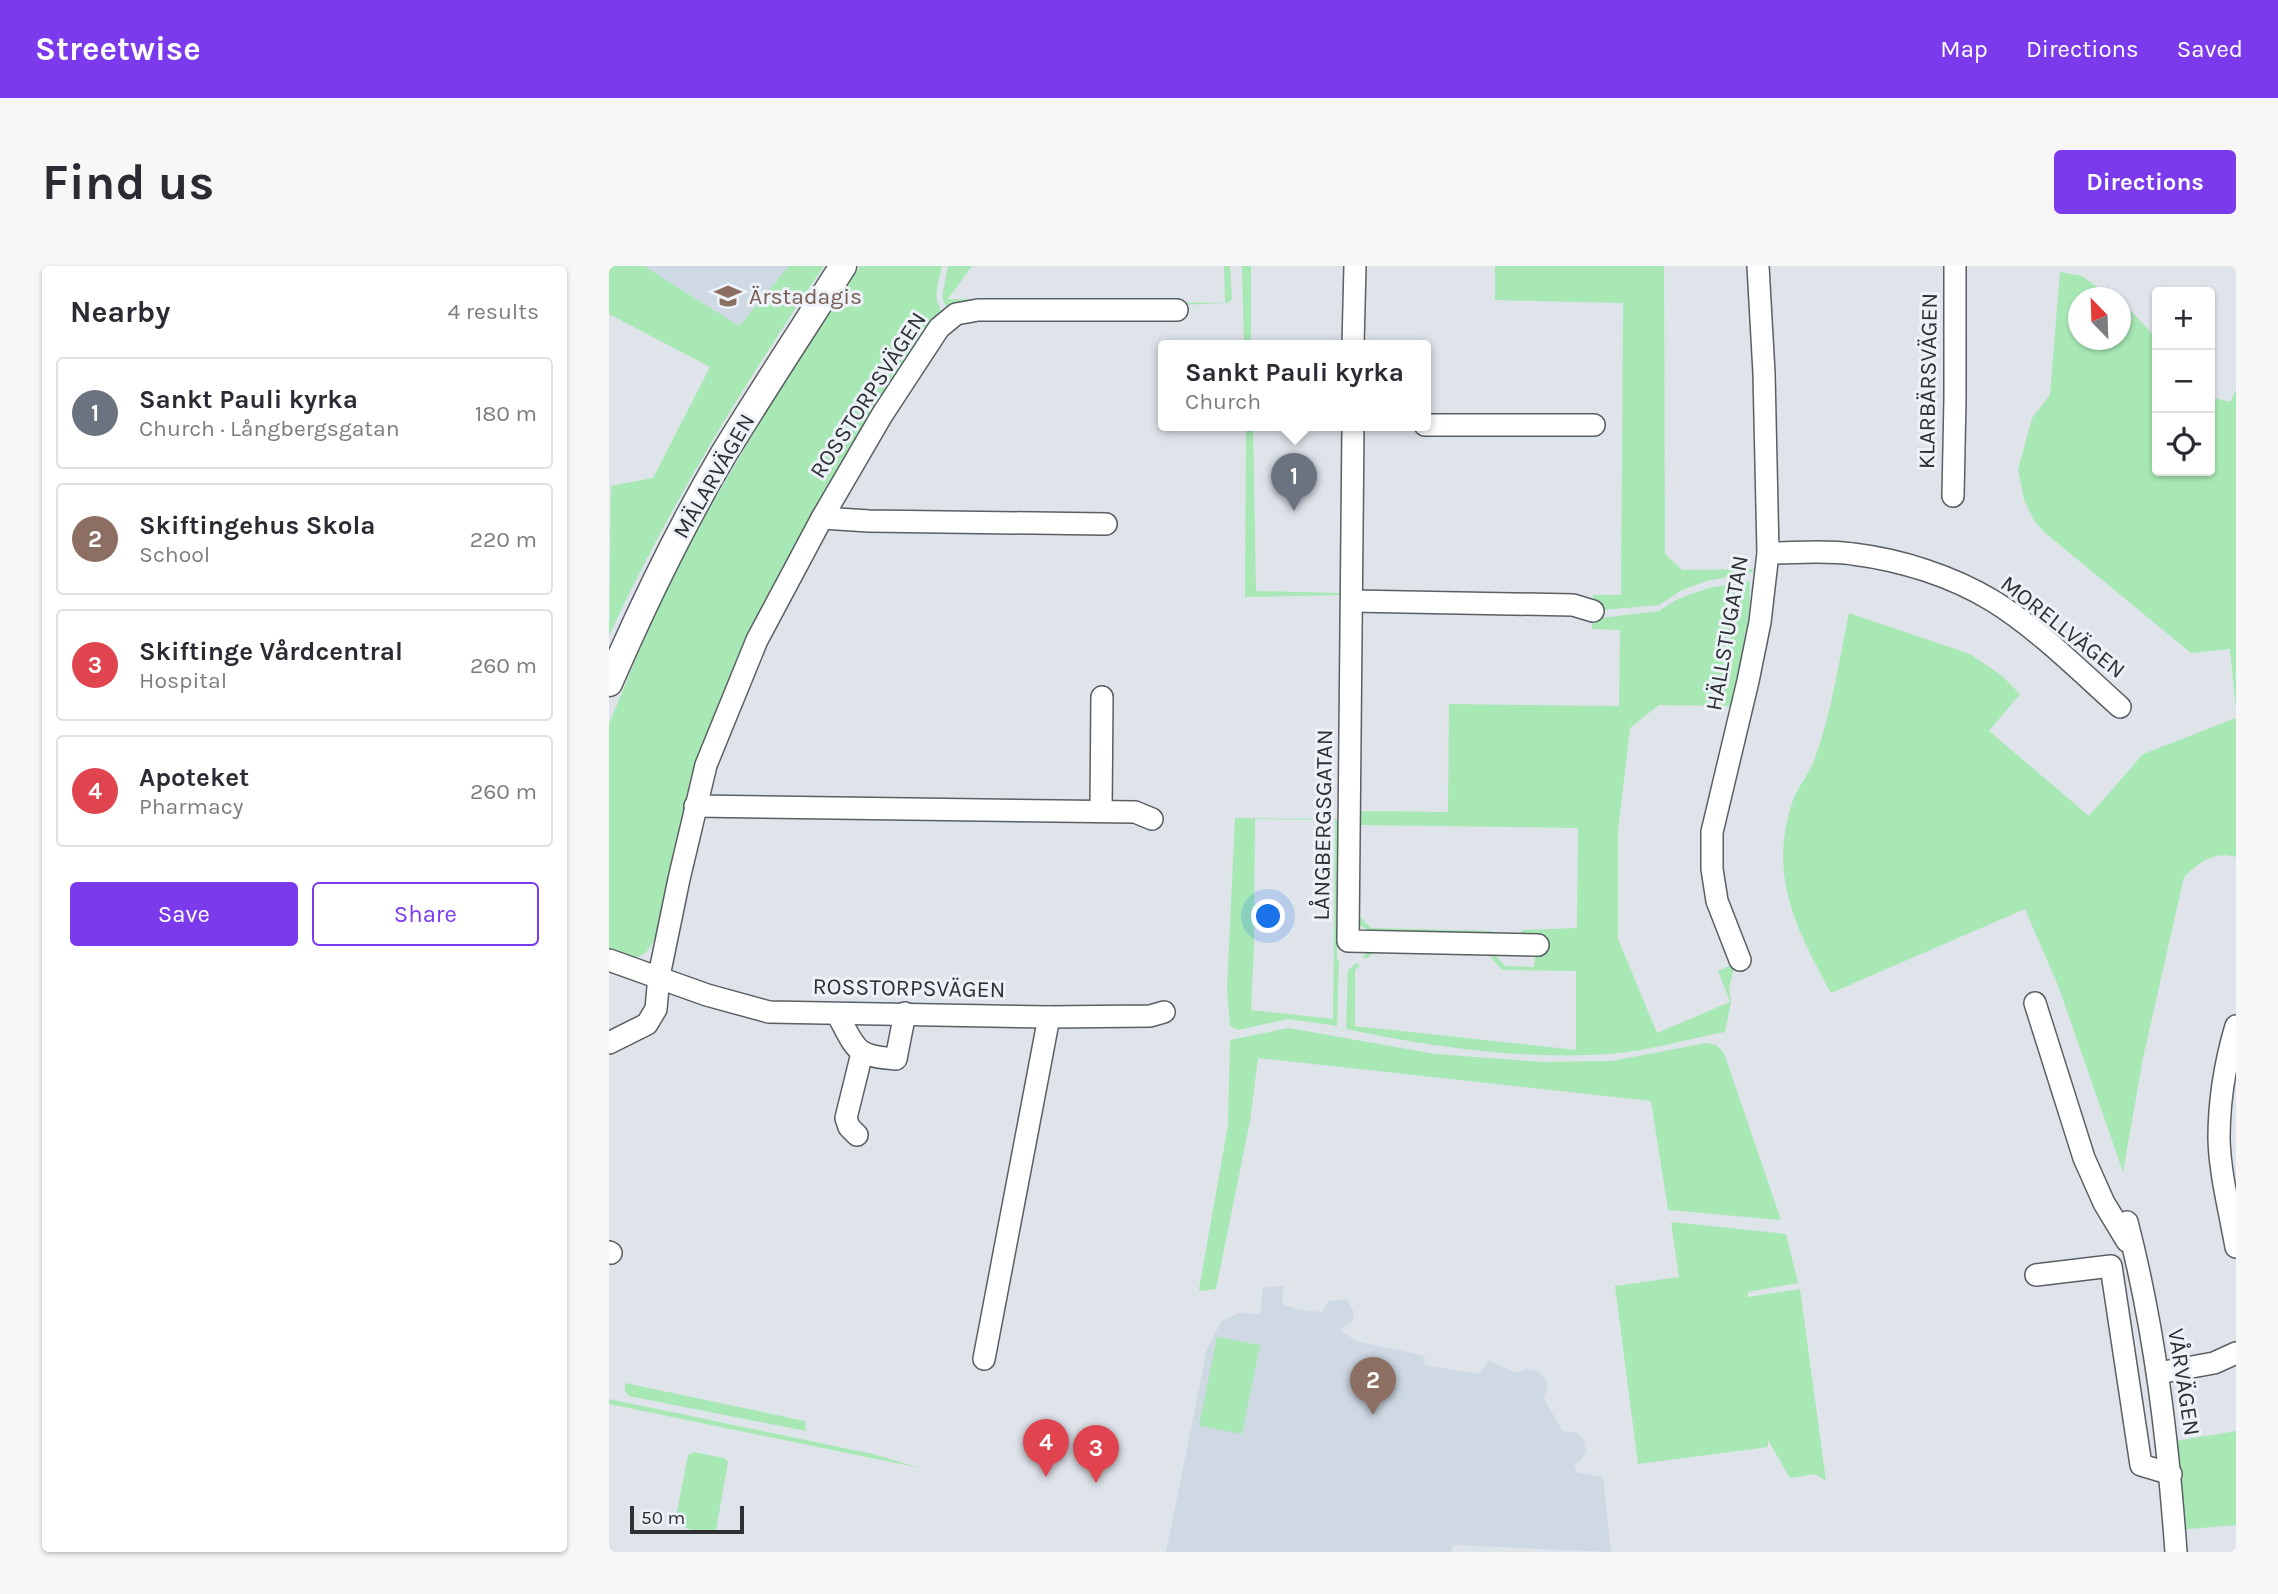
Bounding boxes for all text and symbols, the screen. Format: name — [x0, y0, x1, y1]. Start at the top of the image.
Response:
text: Streetwise — [35, 30, 201, 68]
text: Map — [1940, 35, 1988, 63]
text: Directions — [2026, 35, 2139, 63]
text: Saved — [2177, 35, 2243, 63]
button: Directions — [2054, 150, 2236, 214]
text: Find us — [42, 154, 214, 211]
school or university icon: Ärstadagis — [713, 281, 743, 311]
place label: Ärstadagis — [749, 283, 862, 310]
north arrow — [2068, 287, 2131, 350]
map controls — [2152, 287, 2215, 476]
button: + — [2152, 287, 2215, 350]
street label: KLARBÄRSVÄGEN — [1913, 293, 1943, 469]
text: Nearby — [70, 294, 170, 330]
text: 4 results — [447, 298, 539, 325]
street label: ROSSTORPSVÄGEN — [804, 307, 932, 483]
popup — [1158, 340, 1431, 431]
button: − — [2152, 350, 2215, 413]
text: Sankt Pauli kyrka — [1185, 357, 1404, 388]
text: Sankt Pauli kyrka — [139, 384, 358, 415]
text: Church — [1185, 388, 1261, 415]
text: 1 — [91, 400, 99, 427]
text: 180 m — [475, 400, 537, 427]
street label: MÄLARVÄGEN — [667, 409, 761, 543]
button: locate — [2152, 413, 2215, 476]
text: Church · Långbergsgatan — [139, 415, 400, 442]
pin: 1 — [1271, 453, 1317, 511]
text: Skiftingehus Skola — [139, 510, 376, 541]
text: 2 — [88, 526, 102, 553]
text: 220 m — [470, 526, 537, 553]
text: School — [139, 541, 210, 568]
street label: HÄLLSTUGATAN — [1700, 553, 1754, 713]
street label: MORELLVÄGEN — [1995, 570, 2131, 684]
text: Skiftinge Vårdcentral — [139, 636, 403, 667]
text: 3 — [88, 652, 102, 679]
text: 260 m — [470, 652, 537, 679]
text: Hospital — [139, 667, 227, 694]
street label: LÅNGBERGSGATAN — [1308, 729, 1338, 921]
text: Apoteket — [139, 762, 249, 793]
text: 4 — [88, 778, 102, 805]
text: 260 m — [470, 778, 537, 805]
text: Pharmacy — [139, 793, 243, 820]
button: Save — [70, 882, 298, 946]
button: Share — [312, 882, 539, 946]
your location — [1251, 899, 1285, 933]
street label: ROSSTORPSVÄGEN — [812, 973, 1006, 1003]
street label: VÅRVÄGEN — [2162, 1326, 2206, 1438]
pin: 2 — [1350, 1357, 1396, 1415]
pin: 4 — [1023, 1419, 1069, 1477]
pin: 3 — [1073, 1425, 1119, 1483]
scale bar — [630, 1503, 744, 1535]
text: 50 m — [641, 1507, 685, 1529]

